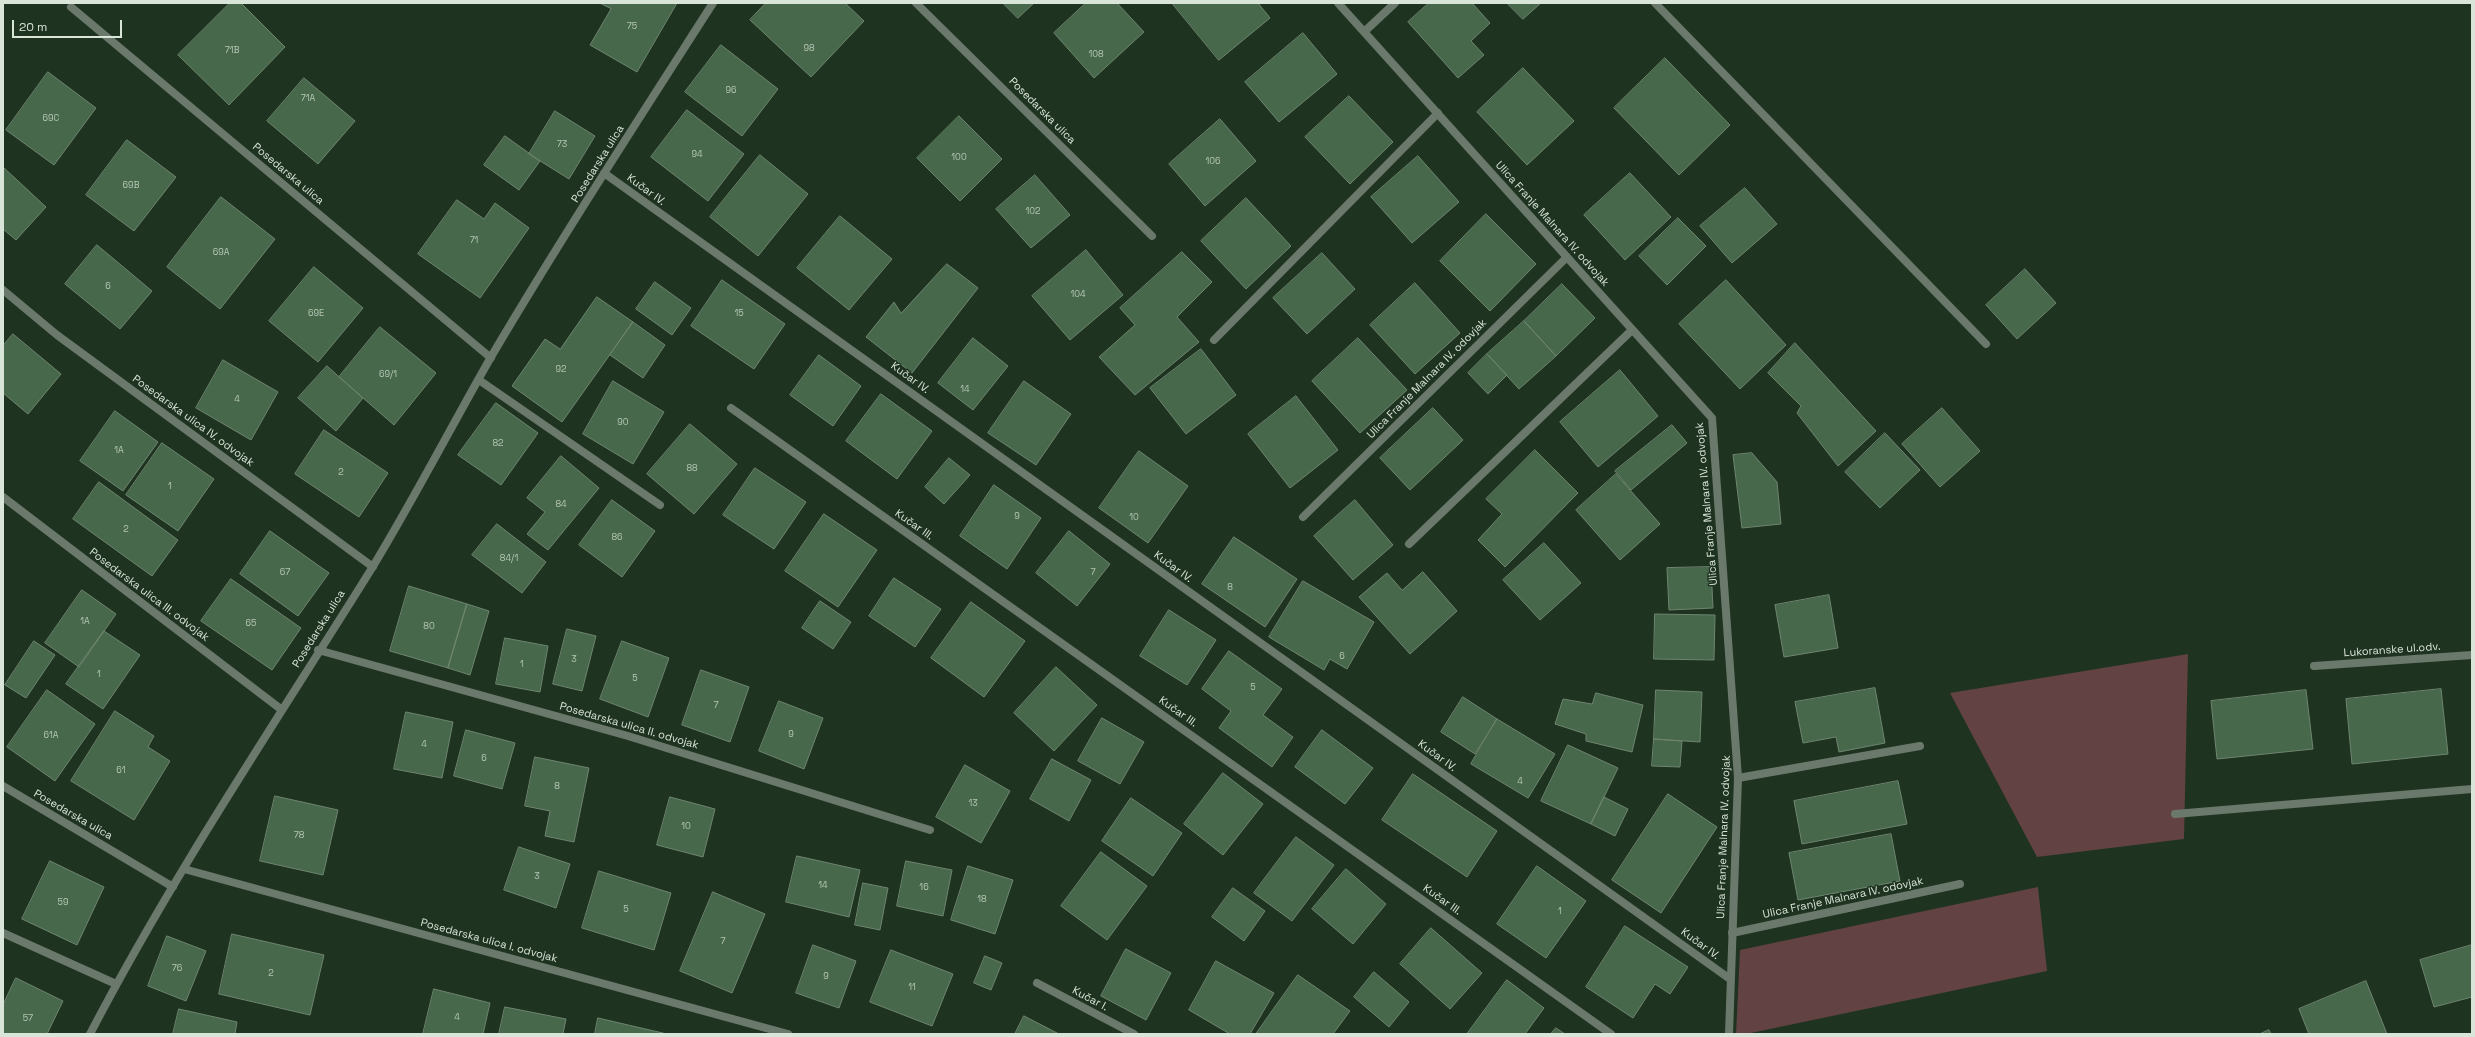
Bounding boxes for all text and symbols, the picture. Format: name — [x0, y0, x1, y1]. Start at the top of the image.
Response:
scale bar — [14, 12, 124, 38]
text: 20 m — [19, 19, 47, 35]
house number: 75 — [627, 22, 637, 32]
house number: 98 — [803, 44, 815, 54]
house number: 71B — [225, 46, 239, 56]
house number: 108 — [1088, 50, 1104, 60]
street label: Posedarska ulica — [1006, 75, 1078, 147]
house number: 96 — [725, 86, 737, 96]
house number: 71A — [301, 94, 315, 104]
house number: 69C — [43, 114, 59, 124]
street label: Posedarska ulica — [569, 123, 627, 205]
street label: Posedarska ulica — [250, 140, 326, 208]
house number: 73 — [557, 140, 567, 150]
house number: 94 — [691, 150, 703, 160]
house number: 100 — [951, 153, 967, 163]
house number: 106 — [1205, 157, 1221, 167]
street label: Ulica Franje Malnara IV. odvojak — [1492, 159, 1612, 289]
street label: Kučar IV. — [624, 172, 668, 208]
house number: 69B — [123, 181, 139, 191]
house number: 102 — [1026, 207, 1040, 217]
house number: 71 — [470, 236, 478, 246]
house number: 69A — [213, 248, 229, 258]
house number: 6 — [105, 282, 111, 292]
house number: 104 — [1070, 290, 1086, 300]
house number: 69E — [308, 309, 324, 319]
house number: 15 — [734, 309, 744, 319]
street label: Ulica Franje Malnara IV. odovjak — [1364, 316, 1490, 442]
street label: Kučar IV. — [888, 360, 932, 396]
house number: 92 — [556, 365, 566, 375]
house number: 69/1 — [379, 370, 397, 380]
street label: Posedarska ulica IV. odvojak — [130, 372, 256, 470]
house number: 14 — [960, 385, 970, 395]
house number: 4 — [234, 395, 240, 405]
house number: 90 — [617, 418, 629, 428]
street label: Ulica Franje Malnara IV. odvojak — [1693, 422, 1721, 586]
house number: 82 — [492, 439, 504, 449]
house number: 1A — [114, 446, 124, 456]
house number: 88 — [686, 464, 698, 474]
house number: 2 — [338, 468, 344, 478]
house number: 1 — [168, 482, 172, 492]
house number: 84 — [555, 500, 567, 510]
street label: Kučar III. — [892, 507, 936, 543]
house number: 9 — [1014, 512, 1020, 522]
house number: 10 — [1129, 513, 1139, 523]
house number: 2 — [123, 525, 129, 535]
house number: 86 — [611, 533, 623, 543]
street label: Posedarska ulica III. odvojak — [86, 546, 212, 644]
street label: Kučar IV. — [1151, 549, 1195, 585]
house number: 84/1 — [500, 554, 518, 564]
house number: 67 — [280, 568, 290, 578]
house number: 7 — [1090, 568, 1096, 578]
house number: 8 — [1227, 583, 1233, 593]
street label: Posedarska ulica — [290, 588, 348, 670]
house number: 1A — [80, 617, 90, 627]
house number: 65 — [246, 619, 256, 629]
house number: 80 — [423, 622, 435, 632]
street label: Lukoranske ul.odv. — [2343, 640, 2441, 660]
house number: 6 — [1339, 652, 1345, 662]
house number: 3 — [571, 655, 577, 665]
house number: 1 — [520, 660, 524, 670]
house number: 1 — [97, 670, 101, 680]
house number: 5 — [632, 674, 638, 684]
house number: 5 — [1250, 683, 1256, 693]
street label: Kučar III. — [1156, 694, 1200, 730]
street label: Posedarska ulica II. odvojak — [558, 700, 700, 752]
house number: 7 — [713, 701, 719, 711]
house number: 9 — [788, 730, 794, 740]
house number: 61A — [44, 731, 58, 741]
street label: Kučar IV. — [1415, 738, 1459, 774]
house number: 4 — [421, 740, 427, 750]
house number: 6 — [481, 754, 487, 764]
street label: Ulica Franje Malnara IV. odvojak — [1715, 755, 1733, 919]
house number: 61 — [116, 766, 126, 776]
house number: 4 — [1517, 777, 1523, 787]
house number: 8 — [554, 782, 560, 792]
street label: Posedarska ulica — [31, 787, 115, 843]
house number: 13 — [968, 799, 978, 809]
house number: 10 — [681, 822, 691, 832]
house number: 78 — [294, 831, 304, 841]
house number: 3 — [534, 872, 540, 882]
street label: Ulica Franje Malnara IV. odovjak — [1762, 875, 1924, 921]
house number: 14 — [818, 881, 828, 891]
street label: Kučar III. — [1420, 882, 1464, 918]
house number: 16 — [919, 883, 929, 893]
house number: 18 — [977, 895, 987, 905]
house number: 59 — [58, 898, 68, 908]
house number: 5 — [623, 905, 629, 915]
house number: 1 — [1558, 907, 1562, 917]
street label: Posedarska ulica I. odvojak — [419, 916, 559, 966]
street label: Kučar IV. — [1678, 926, 1722, 962]
house number: 7 — [720, 937, 726, 947]
house number: 76 — [172, 964, 182, 974]
house number: 2 — [268, 969, 274, 979]
house number: 9 — [823, 972, 829, 982]
house number: 11 — [908, 983, 916, 993]
street label: Kučar I. — [1070, 984, 1110, 1014]
house number: 4 — [454, 1013, 460, 1023]
house number: 57 — [23, 1014, 33, 1024]

